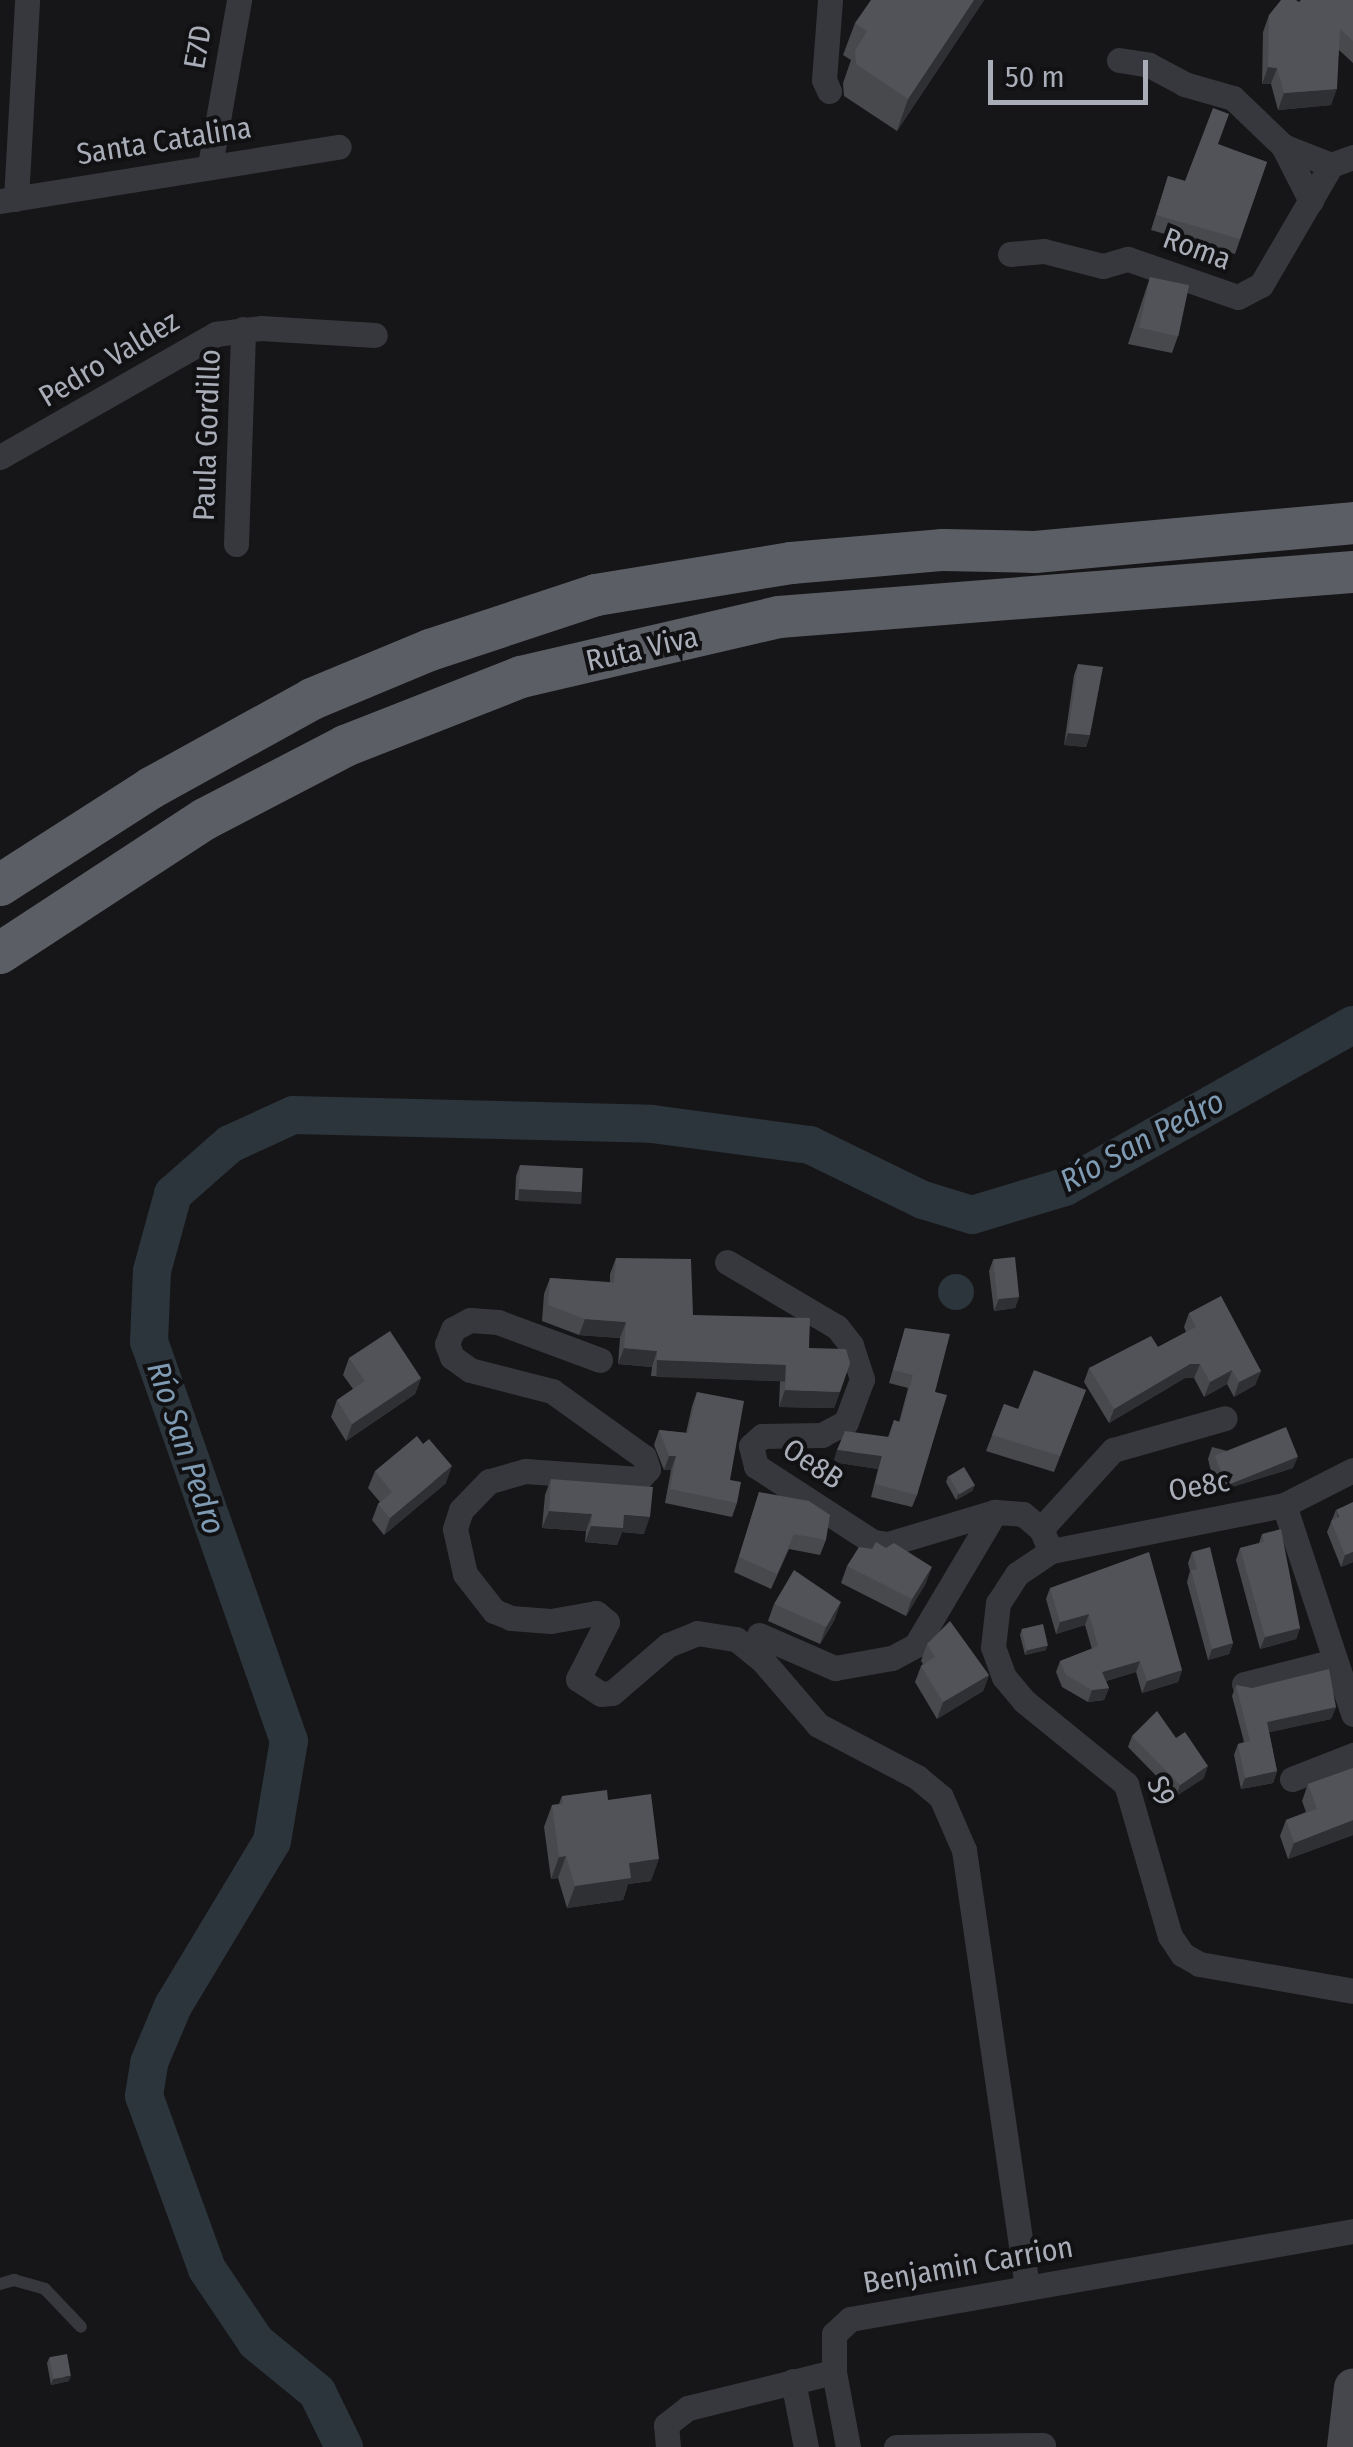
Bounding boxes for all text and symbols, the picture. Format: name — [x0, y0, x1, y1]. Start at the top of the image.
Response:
street label: E7D — [176, 22, 220, 72]
scale bar — [993, 40, 1153, 102]
text: 50 m — [1005, 59, 1065, 95]
street label: Santa Catalina — [74, 109, 254, 173]
street label: Roma — [1158, 220, 1236, 278]
street label: Pedro Valdez — [32, 303, 186, 415]
street label: Paula Gordillo — [186, 349, 228, 521]
street label: Ruta Viva — [582, 619, 702, 679]
water label: Río San Pedro — [1053, 1082, 1231, 1200]
water label: Río San Pedro — [138, 1357, 234, 1539]
street label: Oe8B — [776, 1431, 850, 1497]
street label: Oe8c — [1166, 1463, 1232, 1509]
street label: S9 — [1139, 1770, 1183, 1812]
street label: Benjamin Carrion — [860, 2229, 1076, 2301]

